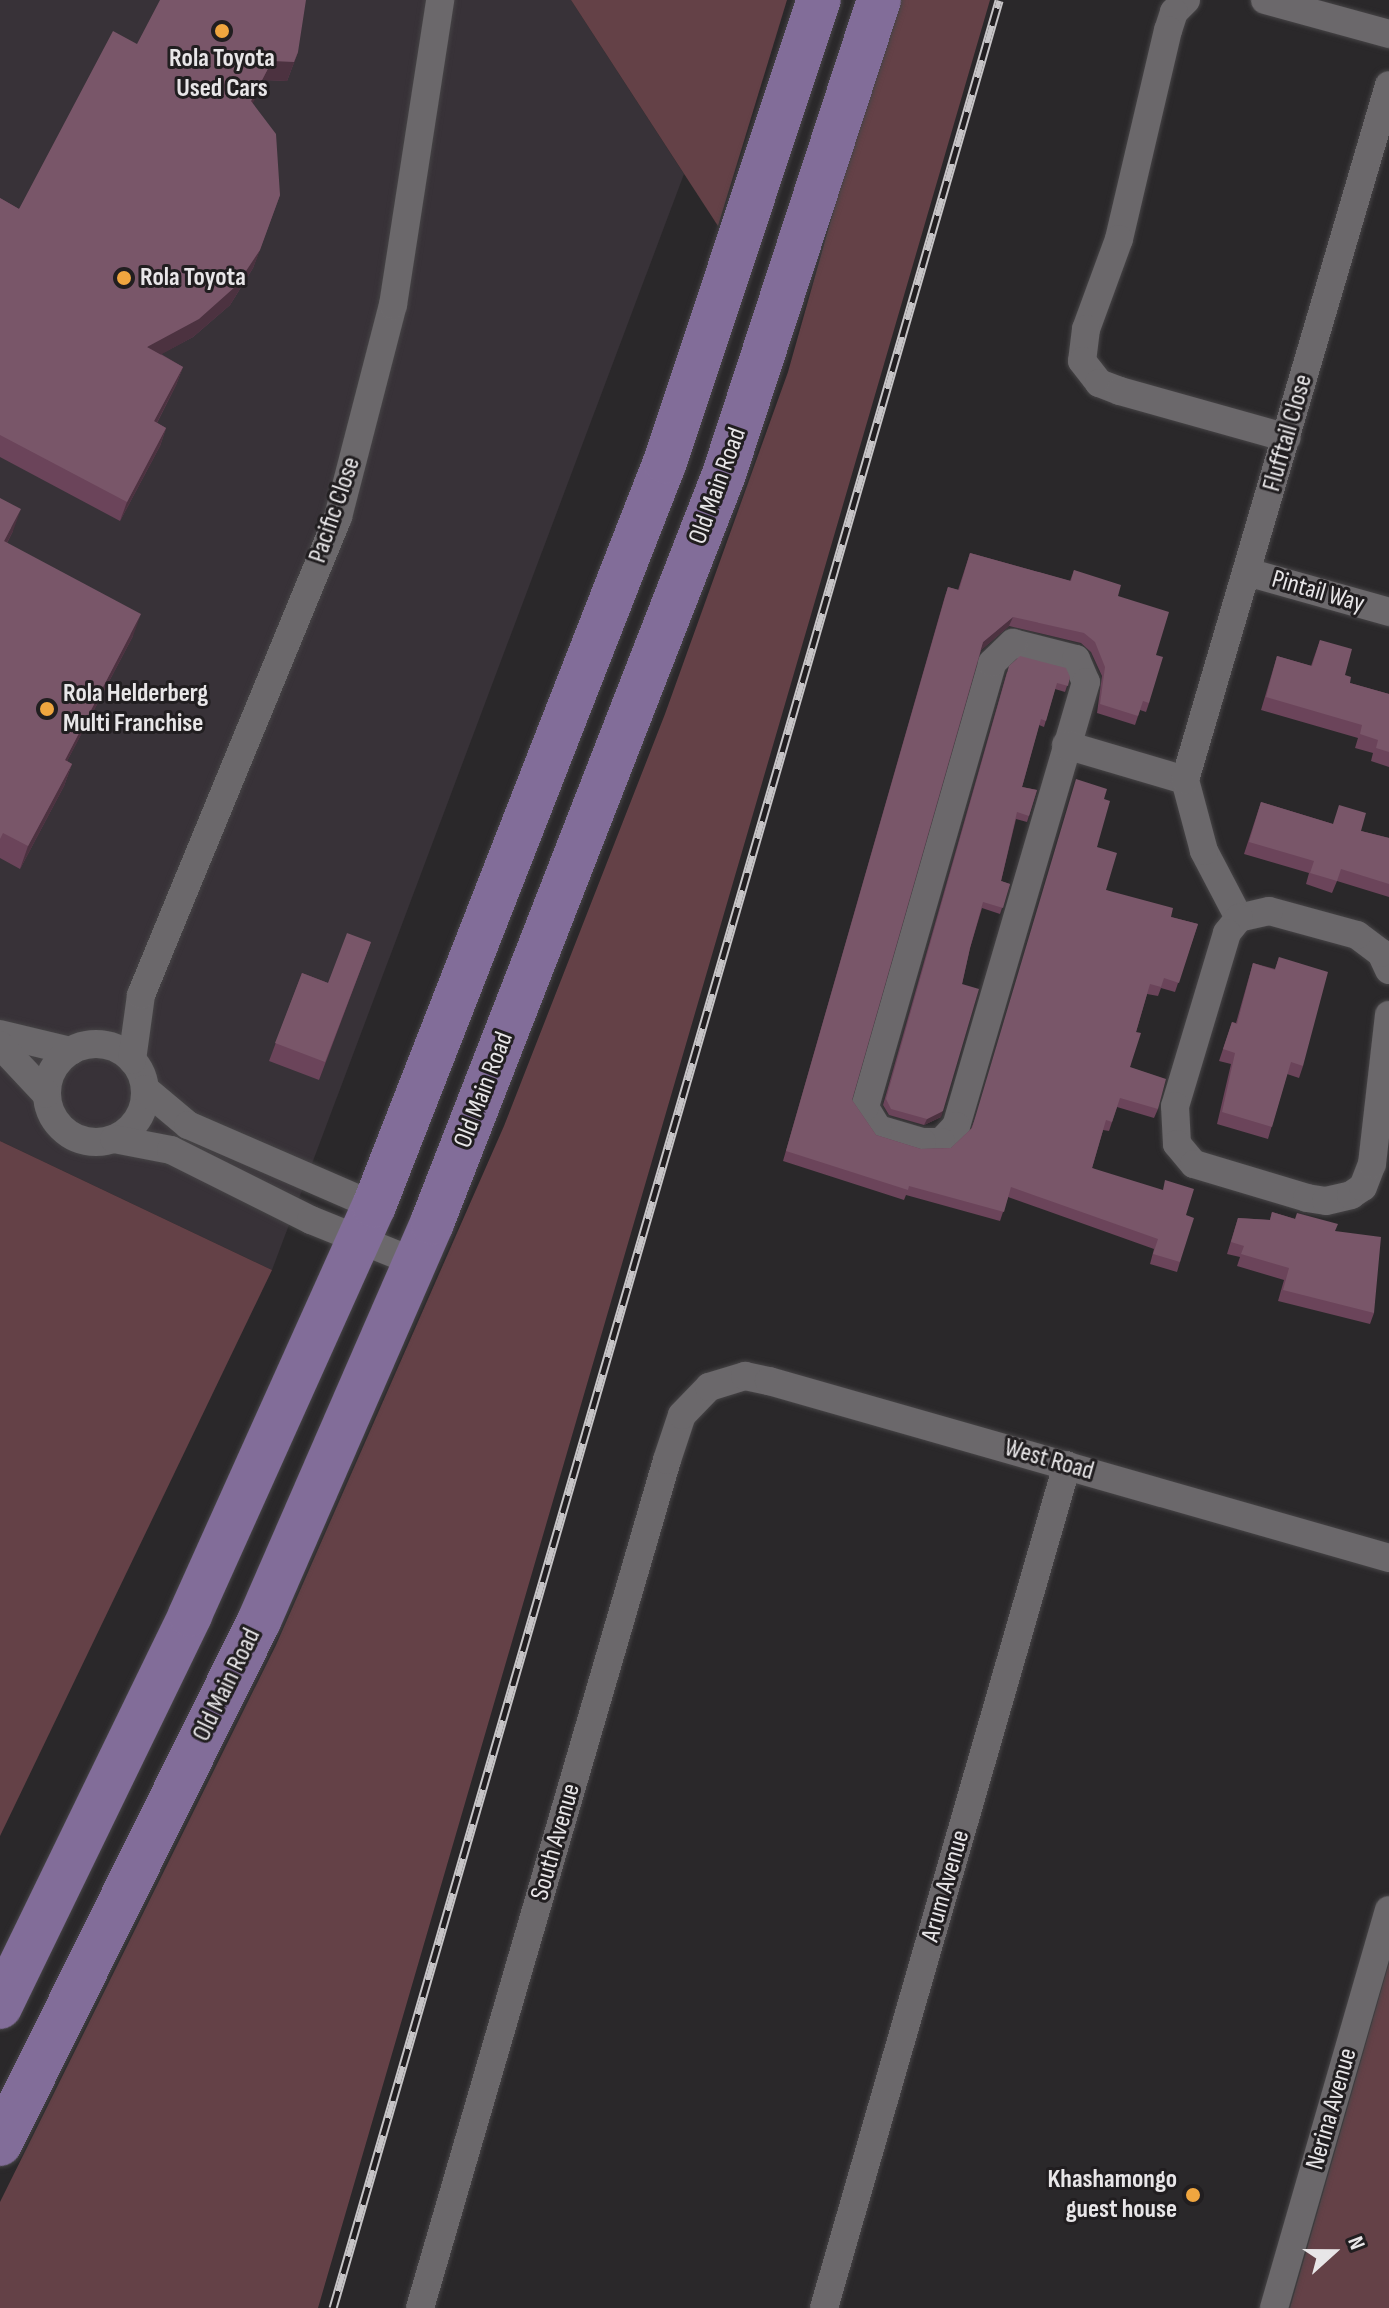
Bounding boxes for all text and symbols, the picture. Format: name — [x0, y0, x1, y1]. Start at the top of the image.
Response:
marker: Rola Toyota Used Cars — [213, 22, 231, 40]
place label: Rola Toyota Used Cars — [169, 43, 275, 104]
place label: Rola Toyota — [140, 262, 246, 294]
marker: Rola Toyota — [115, 269, 133, 287]
street label: Flufftail Close — [1256, 371, 1320, 495]
street label: Old Main Road — [683, 424, 753, 548]
street label: Pacific Close — [302, 453, 368, 567]
street label: Pintail Way — [1268, 564, 1368, 620]
place label: Rola Helderberg Multi Franchise — [63, 678, 208, 740]
marker: Rola Helderberg Multi Franchise — [38, 700, 56, 718]
street label: Old Main Road — [448, 1028, 520, 1152]
street label: West Road — [1001, 1432, 1097, 1488]
street label: Old Main Road — [186, 1624, 268, 1746]
street label: South Avenue — [525, 1780, 587, 1904]
street label: Arum Avenue — [915, 1827, 977, 1945]
street label: Nerina Avenue — [1300, 2045, 1364, 2173]
place label: Khashamongo guest house — [1048, 2164, 1177, 2226]
marker: Khashamongo guest house — [1184, 2186, 1202, 2204]
north arrow — [1293, 2212, 1373, 2292]
text: N — [1341, 2233, 1371, 2254]

